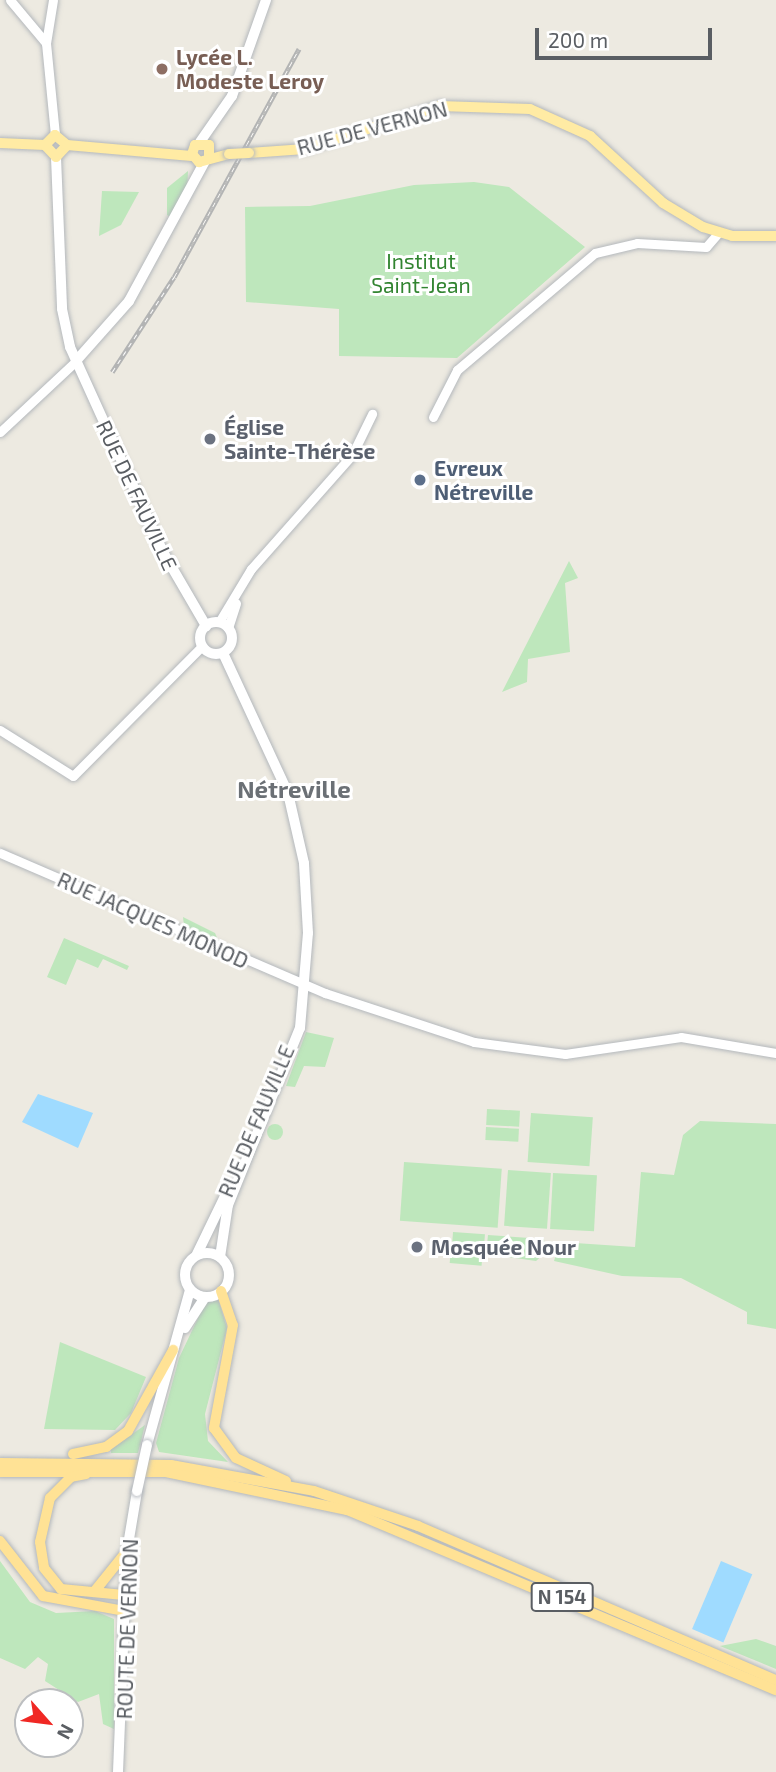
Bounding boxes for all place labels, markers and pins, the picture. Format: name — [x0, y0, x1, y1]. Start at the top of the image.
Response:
place label: Lycée L. Modeste Leroy — [176, 44, 324, 94]
marker: Lycée L. Modeste Leroy — [154, 61, 170, 77]
place label: Église Sainte-Thérèse — [224, 414, 375, 464]
marker: Église Sainte-Thérèse — [202, 431, 218, 447]
place label: Evreux Nétreville — [434, 455, 533, 505]
marker: Evreux Nétreville — [412, 472, 428, 488]
place label: Mosquée Nour — [431, 1234, 576, 1260]
marker: Mosquée Nour — [409, 1239, 425, 1255]

